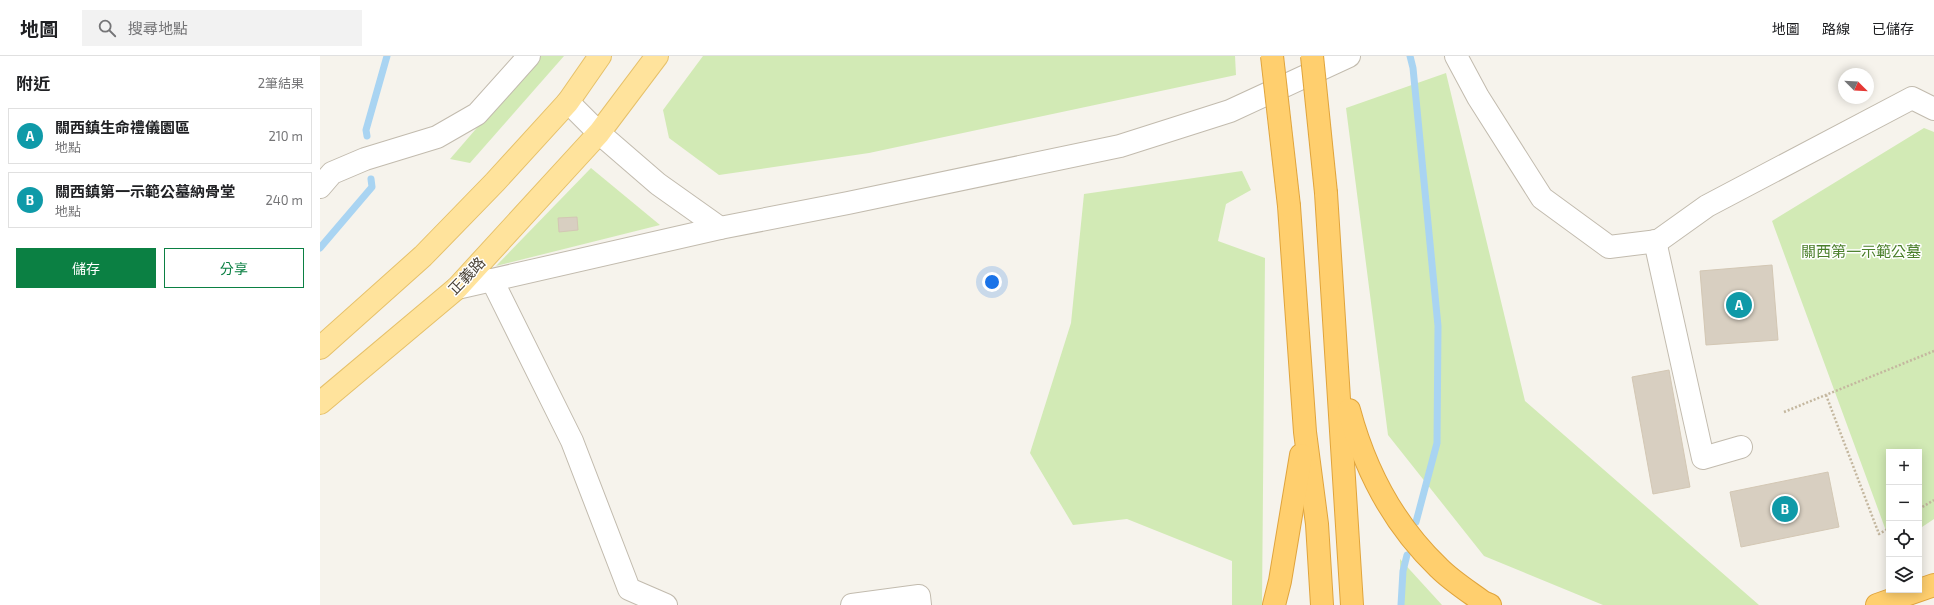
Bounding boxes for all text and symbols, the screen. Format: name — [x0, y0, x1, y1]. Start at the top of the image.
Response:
search box — [82, 10, 362, 46]
text: 地圖 — [20, 17, 58, 40]
icon: search — [96, 17, 118, 39]
text: 搜尋地點 — [128, 19, 188, 37]
text: 地圖 — [1772, 20, 1800, 37]
text: 路線 — [1822, 20, 1850, 37]
text: 已儲存 — [1872, 20, 1914, 37]
north arrow — [1838, 68, 1874, 104]
text: 附近 — [16, 73, 50, 93]
text: 2筆結果 — [258, 75, 304, 91]
text: 關西鎮生命禮儀園區 — [55, 118, 190, 136]
text: A — [26, 128, 34, 144]
text: 210 m — [268, 128, 303, 144]
text: 地點 — [55, 139, 81, 155]
text: 關西鎮第一示範公墓納骨堂 — [55, 182, 235, 200]
text: B — [26, 192, 34, 208]
text: 240 m — [266, 192, 303, 208]
text: 地點 — [55, 203, 81, 219]
park label: 關西第一示範公墓 — [1801, 242, 1921, 260]
button: 儲存 — [16, 248, 156, 288]
button: 分享 — [164, 248, 304, 288]
street label: 正義路 — [444, 253, 488, 298]
your location — [982, 272, 1002, 292]
pin: A — [1726, 290, 1752, 320]
map controls — [1886, 449, 1922, 593]
button: + — [1886, 449, 1922, 485]
button: − — [1886, 485, 1922, 521]
pin: B — [1772, 494, 1798, 524]
button: locate — [1886, 521, 1922, 557]
button: layers — [1886, 557, 1922, 593]

